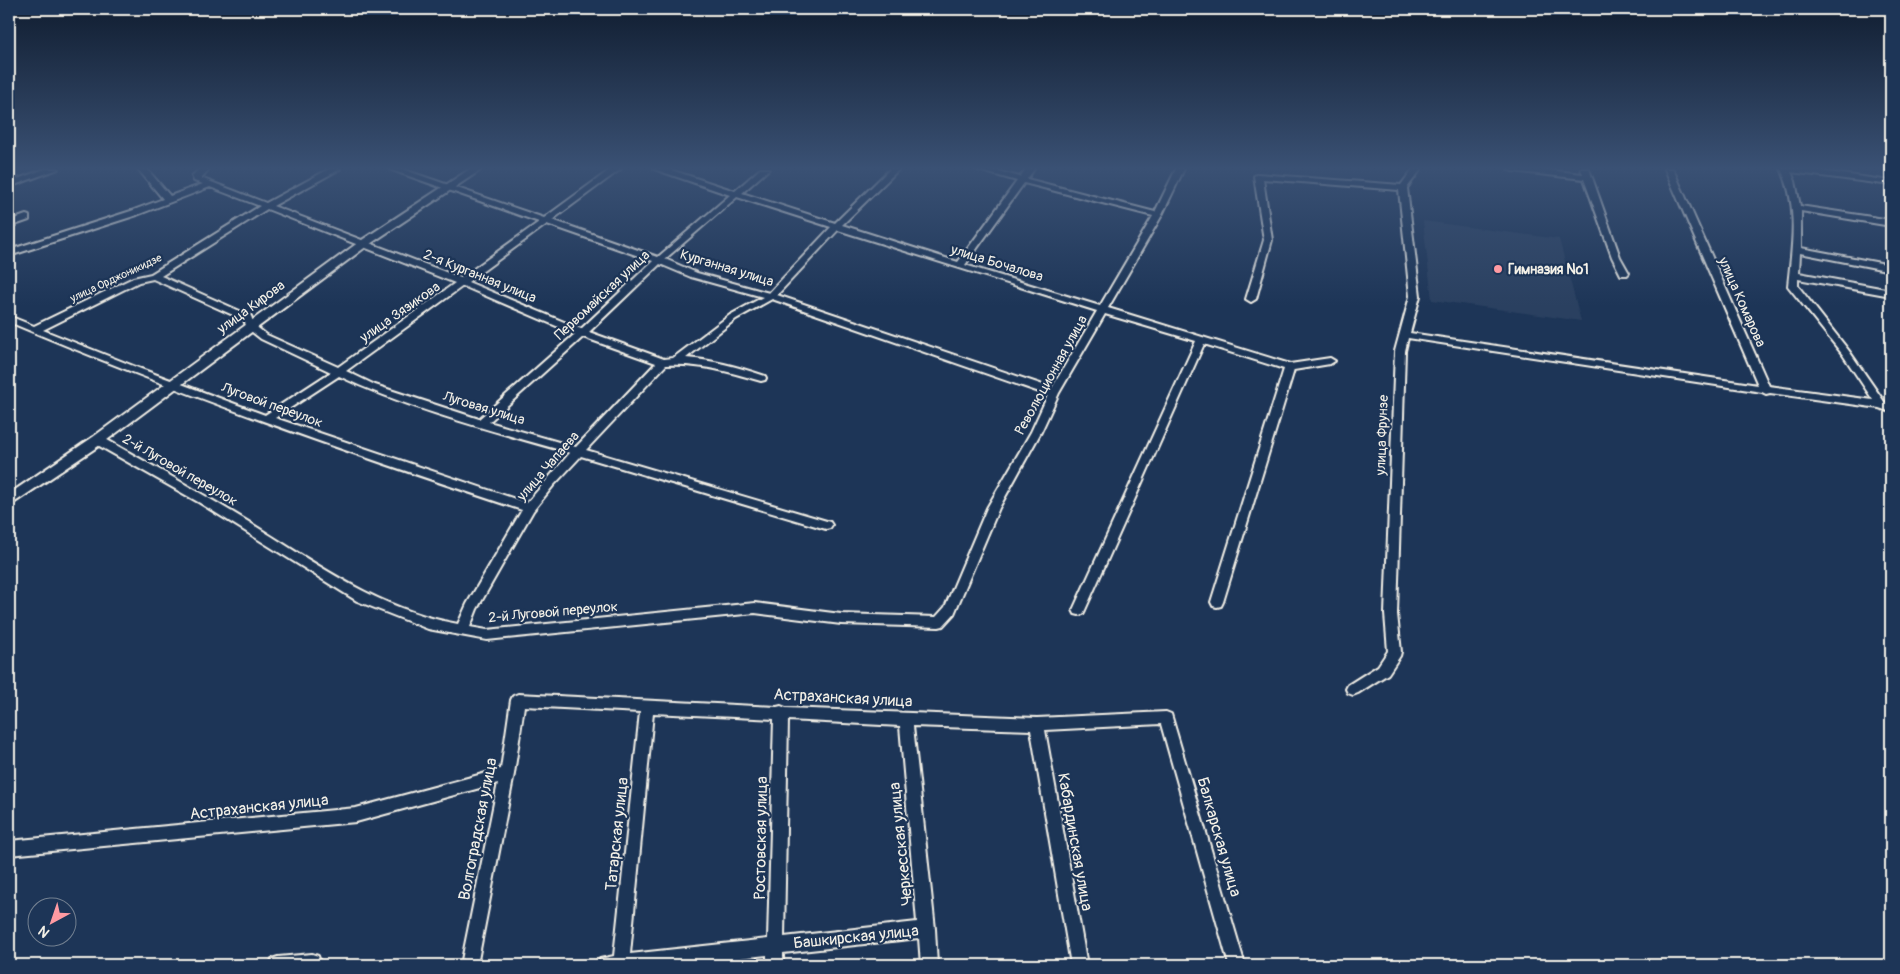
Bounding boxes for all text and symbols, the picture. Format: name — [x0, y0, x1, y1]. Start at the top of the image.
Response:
street label: улица Бочалова — [948, 241, 1045, 285]
street label: 2-я Курганная улица — [421, 246, 539, 306]
street label: Первомайская улица — [551, 246, 653, 344]
street label: Курганная улица — [678, 246, 776, 290]
street label: улица Орджоникидзе — [67, 251, 164, 305]
street label: улица Комарова — [1714, 253, 1769, 350]
place label: Гимназия №1 — [1508, 261, 1589, 278]
marker: Гимназия №1 — [1492, 263, 1504, 275]
street label: улица Кирова — [213, 277, 288, 338]
street label: улица Зязикова — [356, 278, 443, 346]
street label: Революционная улица — [1011, 312, 1091, 438]
street label: Луговой переулок — [218, 378, 325, 431]
street label: Луговая улица — [440, 387, 527, 428]
street label: улица Фрунзе — [1372, 394, 1392, 477]
street label: улица Чапаева — [512, 428, 583, 505]
street label: 2-й Луговой переулок — [119, 430, 241, 510]
street label: 2-й Луговой переулок — [487, 598, 619, 626]
street label: Астраханская улица — [773, 684, 913, 712]
street label: Волгоградская улица — [454, 756, 502, 902]
street label: Кабардинская улица — [1053, 771, 1097, 913]
street label: Балкарская улица — [1192, 775, 1246, 899]
street label: Татарская улица — [601, 776, 633, 892]
street label: Ростовская улица — [750, 776, 772, 900]
street label: Черкесская улица — [885, 781, 917, 907]
street label: Астраханская улица — [189, 790, 329, 824]
north arrow — [28, 896, 78, 946]
street label: Башкирская улица — [792, 920, 920, 954]
text: N — [35, 922, 53, 941]

